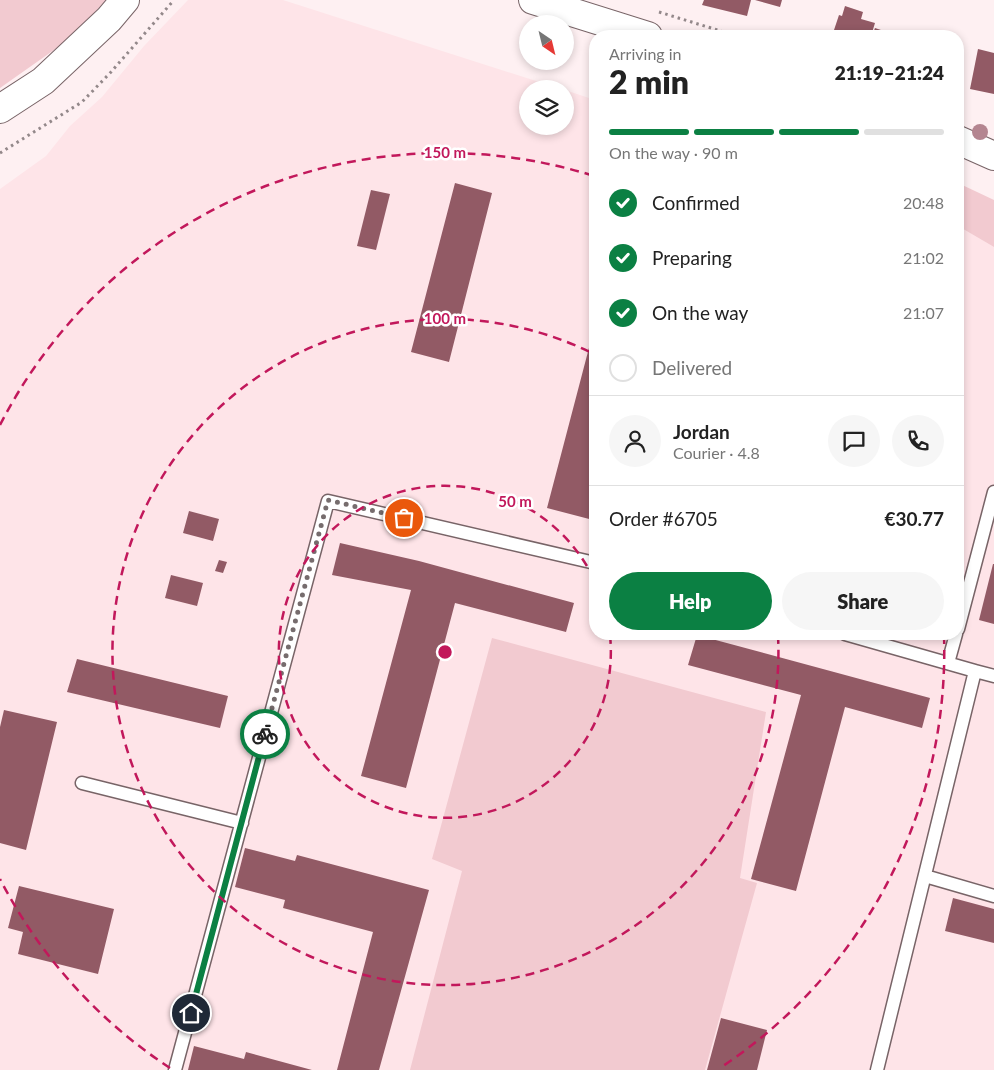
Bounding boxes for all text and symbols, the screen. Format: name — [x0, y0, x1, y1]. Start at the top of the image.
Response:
north arrow — [519, 15, 574, 70]
map controls — [519, 15, 574, 135]
text: Arriving in — [609, 44, 682, 63]
text: 21:19–21:24 — [835, 61, 944, 84]
text: 2 min — [609, 62, 689, 101]
button: layers — [519, 80, 574, 135]
text: 150 m — [424, 143, 466, 161]
text: On the way · 90 m — [609, 143, 738, 162]
icon: check — [609, 189, 637, 217]
text: Confirmed — [652, 191, 740, 214]
text: 20:48 — [903, 193, 944, 212]
icon: check — [609, 244, 637, 272]
text: Preparing — [652, 246, 732, 269]
text: 21:02 — [903, 248, 944, 267]
icon: check — [609, 299, 637, 327]
text: On the way — [652, 301, 748, 324]
text: 21:07 — [903, 303, 944, 322]
text: 100 m — [424, 309, 466, 327]
text: Delivered — [652, 356, 732, 379]
button: person — [609, 415, 661, 467]
button: chat — [828, 415, 880, 467]
button: phone — [892, 415, 944, 467]
text: Jordan — [673, 420, 730, 443]
text: Courier · 4.8 — [673, 443, 760, 462]
text: 50 m — [498, 492, 532, 510]
pin — [383, 497, 425, 539]
icon: bag — [390, 504, 418, 532]
text: Order #6705 — [609, 507, 718, 530]
text: €30.77 — [884, 507, 944, 530]
button: Help — [609, 572, 772, 630]
button: Share — [782, 572, 944, 630]
centre of rings — [436, 643, 454, 661]
courier — [240, 709, 290, 759]
icon: bike — [251, 720, 279, 748]
pin — [170, 992, 212, 1034]
icon: home — [177, 999, 205, 1027]

